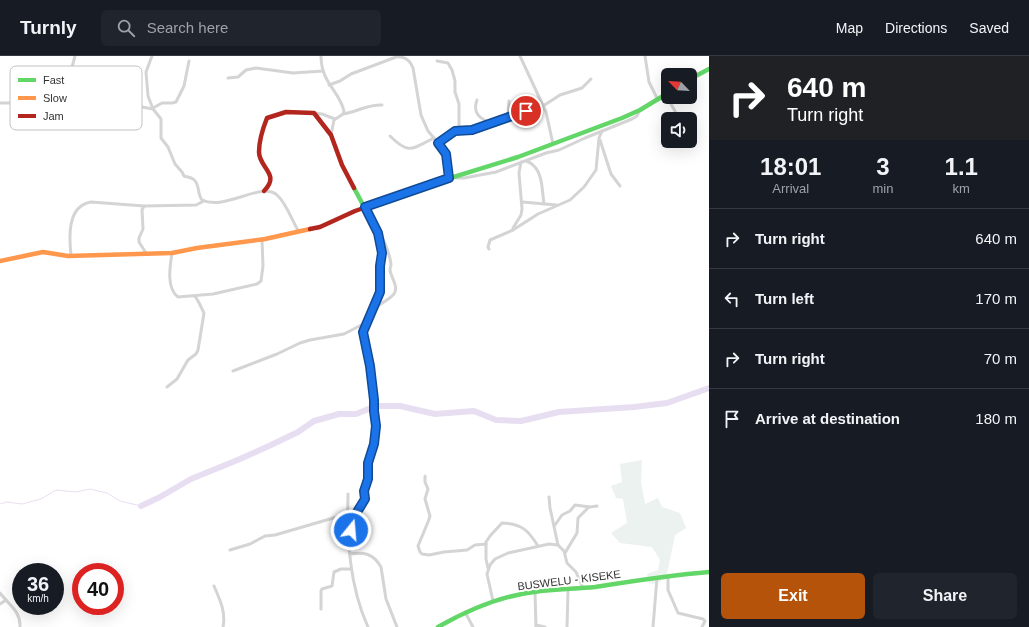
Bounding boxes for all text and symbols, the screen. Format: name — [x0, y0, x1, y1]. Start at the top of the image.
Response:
search box — [101, 10, 381, 46]
text: Turnly — [20, 17, 77, 38]
icon: search — [115, 17, 137, 39]
text: Search here — [147, 19, 228, 36]
text: Map — [836, 20, 863, 36]
text: Directions — [885, 20, 947, 36]
text: Saved — [969, 20, 1009, 36]
legend — [10, 66, 142, 130]
north arrow — [661, 68, 697, 104]
map controls — [661, 68, 697, 148]
icon: right — [721, 72, 773, 124]
text: 640 m — [787, 72, 866, 103]
text: Fast — [43, 74, 64, 86]
text: Slow — [43, 92, 67, 104]
pin — [509, 94, 543, 128]
icon: arrive — [515, 100, 537, 122]
text: Turn right — [787, 105, 863, 125]
text: Jam — [43, 110, 64, 122]
button: sound — [661, 112, 697, 148]
text: 18:01 — [760, 153, 821, 180]
text: 3 — [876, 153, 890, 180]
text: 1.1 — [945, 153, 978, 180]
text: Arrival — [772, 181, 809, 196]
text: min — [873, 181, 893, 196]
text: km — [953, 181, 970, 196]
icon: right — [721, 228, 743, 250]
text: Turn right — [755, 230, 825, 247]
text: 640 m — [975, 230, 1017, 247]
icon: left — [721, 288, 743, 310]
text: Turn left — [755, 290, 814, 307]
text: 170 m — [975, 290, 1017, 307]
icon: right — [721, 348, 743, 370]
text: Turn right — [755, 350, 825, 367]
text: 70 m — [984, 350, 1017, 367]
icon: arrive — [721, 408, 743, 430]
text: Arrive at destination — [755, 410, 900, 427]
text: 180 m — [975, 410, 1017, 427]
position arrow — [330, 509, 372, 551]
speed limit sign: 40 — [72, 563, 124, 615]
street label: BUSWELU - KISEKE — [517, 568, 621, 592]
text: 36 — [27, 573, 49, 595]
button: Exit — [721, 573, 865, 619]
button: Share — [873, 573, 1017, 619]
text: km/h — [27, 593, 49, 604]

